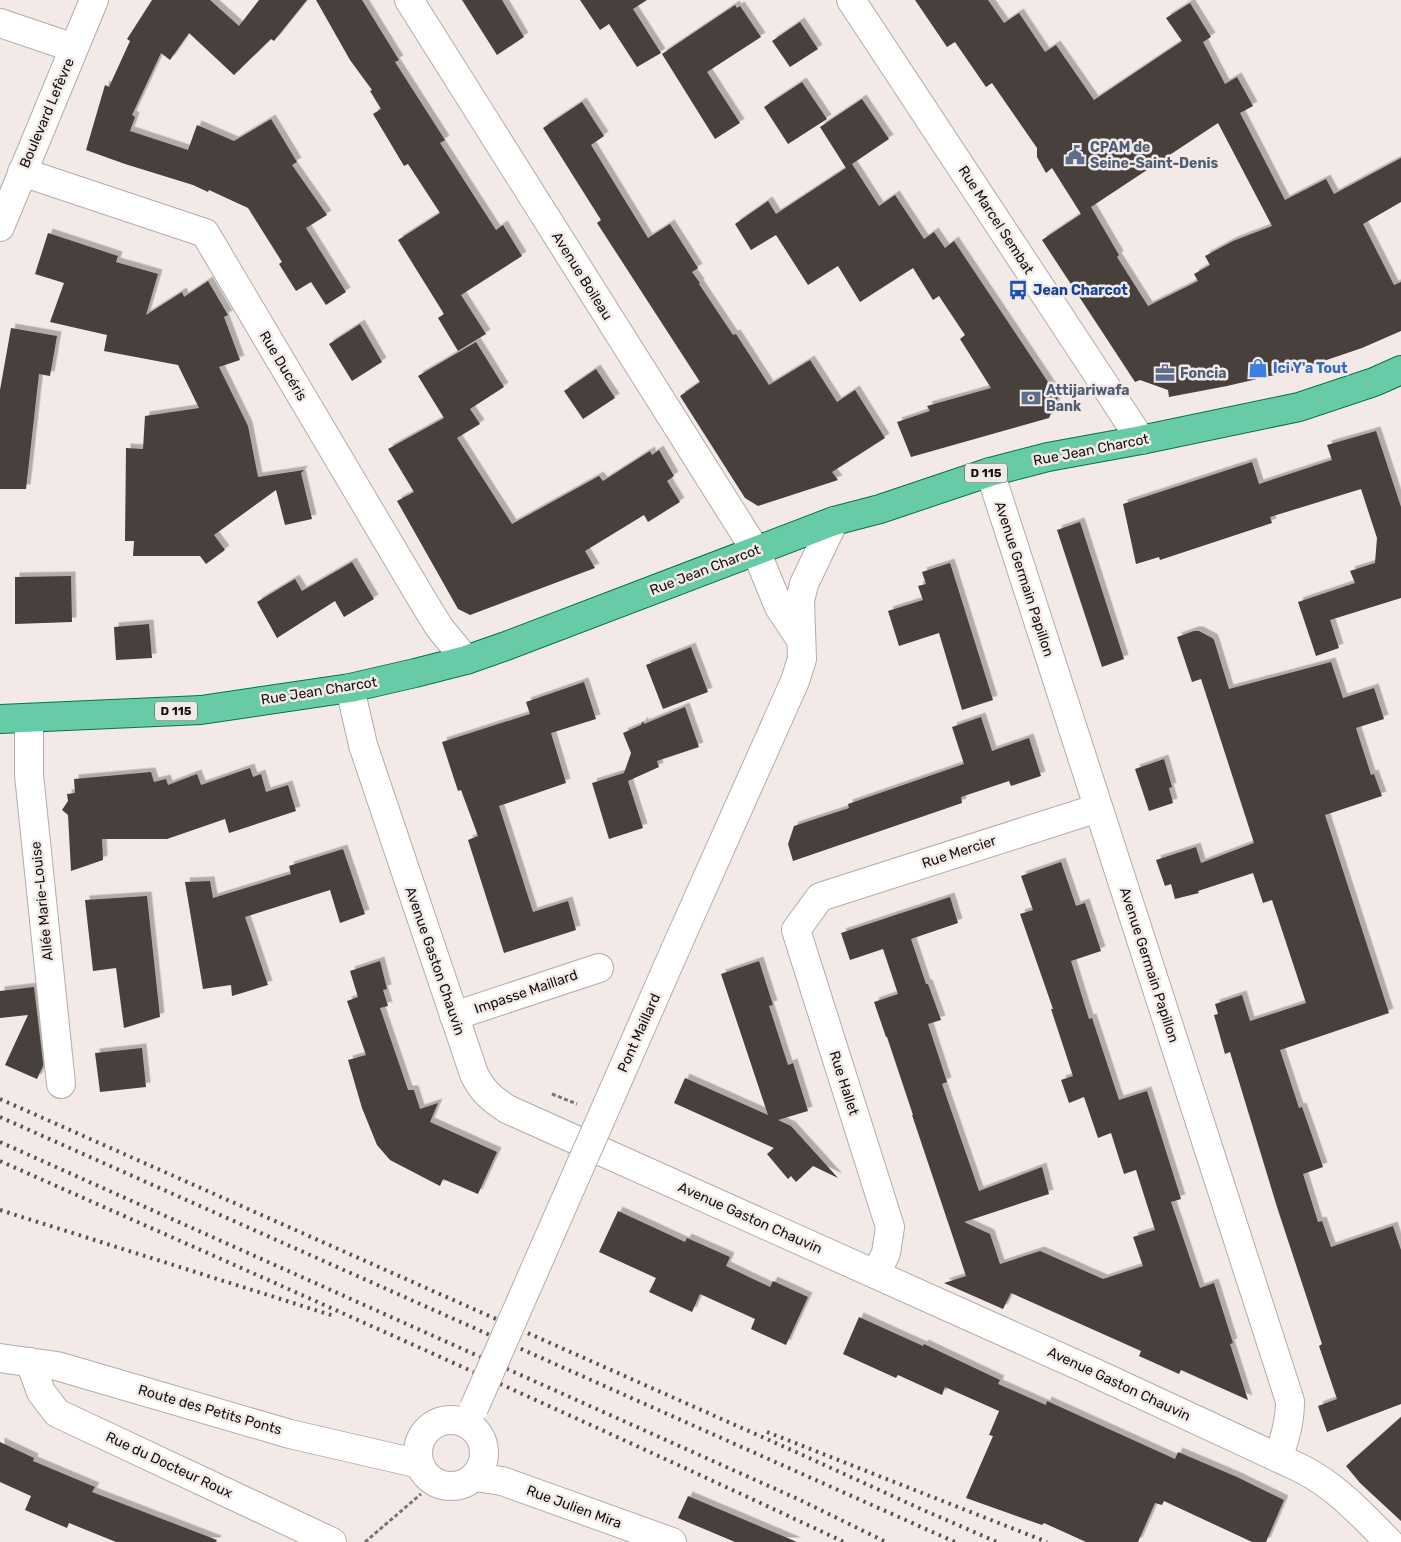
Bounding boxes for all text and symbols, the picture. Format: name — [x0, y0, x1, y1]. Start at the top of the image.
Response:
street label: Boulevard Lefèvre — [16, 55, 78, 171]
place label: CPAM de Seine-Saint-Denis — [1090, 139, 1218, 172]
public building icon: CPAM de Seine-Saint-Denis — [1064, 144, 1086, 166]
street label: Rue Marcel Sembat — [955, 163, 1038, 278]
street label: Avenue Boileau — [548, 229, 616, 323]
bus stop icon: Jean Charcot — [1007, 279, 1029, 301]
place label: Jean Charcot — [1033, 282, 1128, 299]
street label: Rue Ducéris — [256, 328, 310, 404]
shop icon: Ici Y'a Tout — [1247, 357, 1269, 379]
place label: Ici Y'a Tout — [1273, 360, 1348, 377]
office icon: Foncia — [1154, 362, 1176, 384]
place label: Foncia — [1180, 365, 1227, 382]
place label: Attijariwafa Bank — [1046, 382, 1130, 415]
bank icon: Attijariwafa Bank — [1020, 387, 1042, 409]
street label: Rue Jean Charcot — [1032, 430, 1151, 470]
road number: D 115 — [965, 463, 1007, 482]
street label: Avenue Germain Papillon — [991, 499, 1057, 659]
street label: Rue Jean Charcot — [647, 541, 763, 599]
street label: Rue Jean Charcot — [260, 673, 379, 709]
road number: D 115 — [155, 701, 197, 720]
street label: Rue Mercier — [920, 832, 999, 872]
street label: Allée Marie-Louise — [27, 840, 57, 962]
street label: Avenue Gaston Chauvin — [402, 885, 468, 1037]
street label: Avenue Germain Papillon — [1116, 885, 1182, 1045]
street label: Impasse Maillard — [472, 966, 580, 1018]
street label: Pont Maillard — [614, 991, 664, 1075]
street label: Rue Hallet — [826, 1049, 863, 1118]
street label: Avenue Gaston Chauvin — [675, 1179, 825, 1257]
street label: Avenue Gaston Chauvin — [1045, 1343, 1193, 1425]
street label: Route des Petits Ponts — [136, 1381, 284, 1439]
street label: Rue du Docteur Roux — [103, 1428, 235, 1502]
street label: Rue Julien Mira — [524, 1482, 624, 1532]

